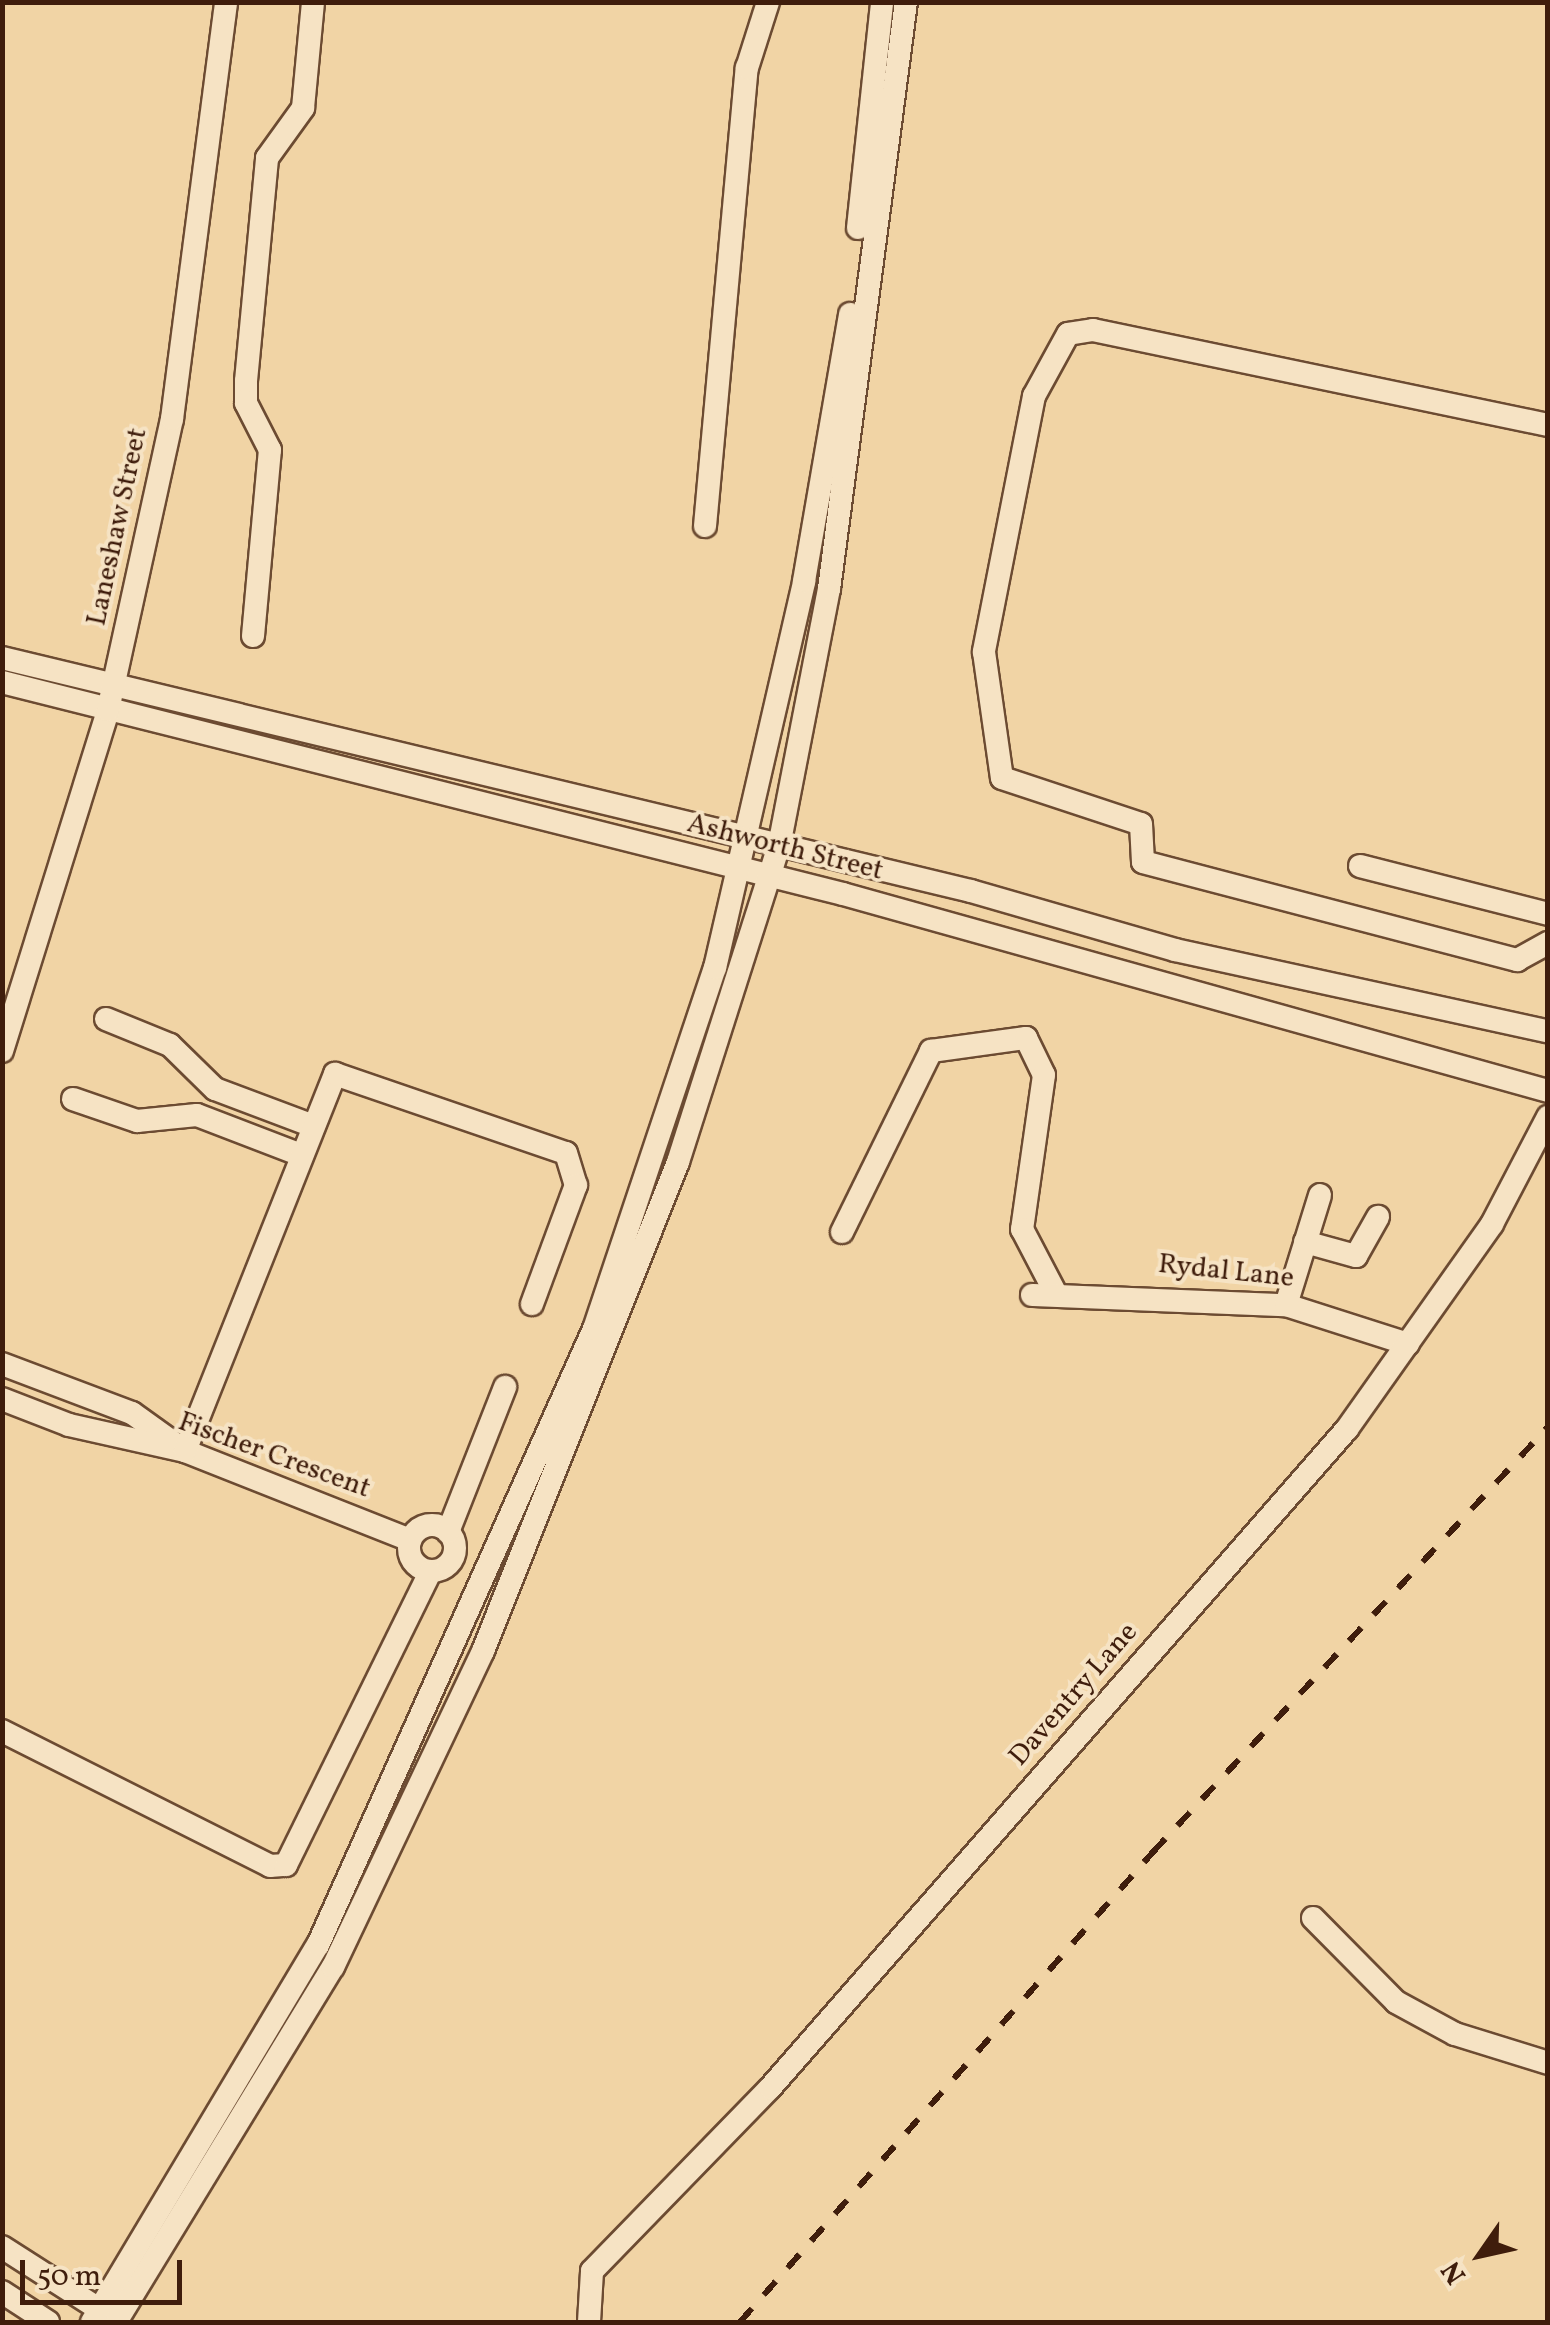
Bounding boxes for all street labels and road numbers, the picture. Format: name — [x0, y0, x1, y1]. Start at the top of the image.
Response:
street label: Laneshaw Street — [81, 425, 155, 629]
street label: Ashworth Street — [684, 807, 886, 889]
street label: Rydal Lane — [1157, 1248, 1295, 1296]
street label: Fischer Crescent — [173, 1406, 375, 1506]
street label: Daventry Lane — [1002, 1616, 1146, 1774]

